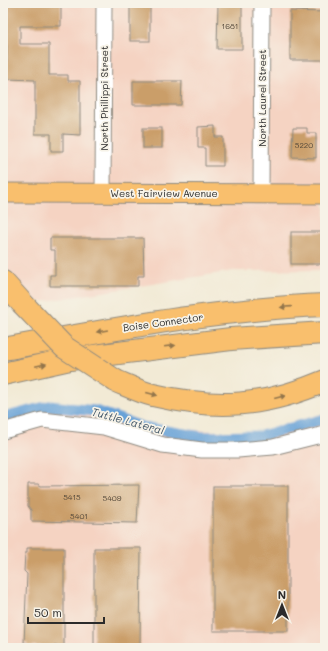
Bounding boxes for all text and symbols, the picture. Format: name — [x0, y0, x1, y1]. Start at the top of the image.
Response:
house number: 1681 — [222, 21, 238, 31]
street label: North Phillippi Street — [97, 46, 111, 150]
street label: North Laurel Street — [255, 49, 269, 147]
house number: 5220 — [295, 140, 313, 150]
street label: West Fairview Avenue — [110, 186, 218, 200]
one-way arrow — [280, 303, 292, 310]
street label: Boise Connector — [122, 309, 204, 335]
one-way arrow — [96, 328, 108, 334]
one-way arrow — [164, 343, 176, 350]
one-way arrow — [35, 362, 47, 368]
one-way arrow — [146, 392, 158, 398]
one-way arrow — [275, 394, 287, 400]
water label: Tuttle Lateral — [90, 404, 166, 437]
house number: 5415 — [63, 492, 81, 502]
house number: 5409 — [102, 493, 122, 503]
house number: 5401 — [70, 511, 88, 521]
north arrow — [262, 585, 302, 625]
text: N — [278, 587, 286, 602]
scale bar — [28, 599, 104, 625]
text: 50 m — [34, 604, 62, 620]

